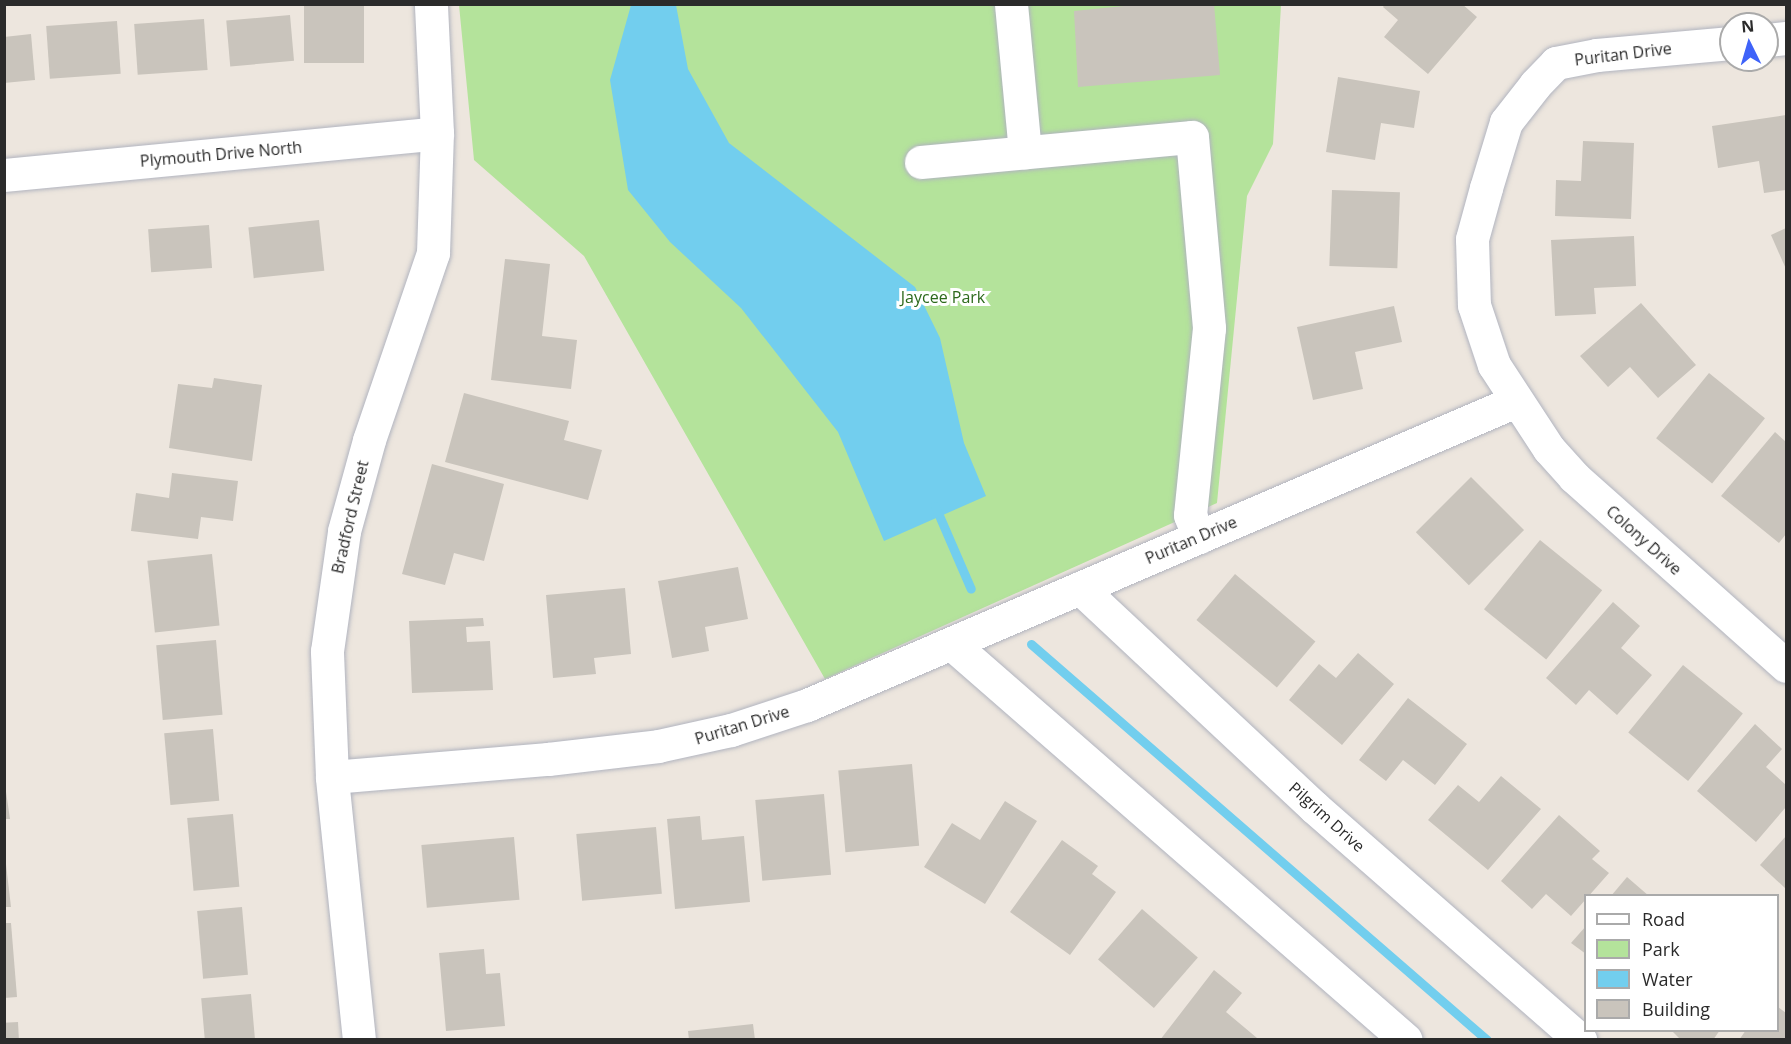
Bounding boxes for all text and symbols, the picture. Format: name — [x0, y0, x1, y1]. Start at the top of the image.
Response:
north arrow — [1719, 12, 1779, 72]
text: N — [1740, 15, 1755, 38]
street label: Puritan Drive — [1573, 39, 1673, 69]
street label: Plymouth Drive North — [139, 137, 303, 171]
park label: Jaycee Park — [901, 287, 985, 307]
street label: Bradford Street — [328, 458, 372, 576]
street label: Colony Drive — [1602, 501, 1686, 579]
street label: Puritan Drive — [1142, 512, 1240, 568]
street label: Puritan Drive — [692, 702, 792, 748]
street label: Pilgrim Drive — [1285, 778, 1369, 856]
legend — [1584, 894, 1779, 1032]
text: Road — [1642, 907, 1685, 931]
text: Park — [1642, 937, 1680, 961]
text: Water — [1642, 967, 1693, 991]
text: Building — [1642, 997, 1710, 1021]

